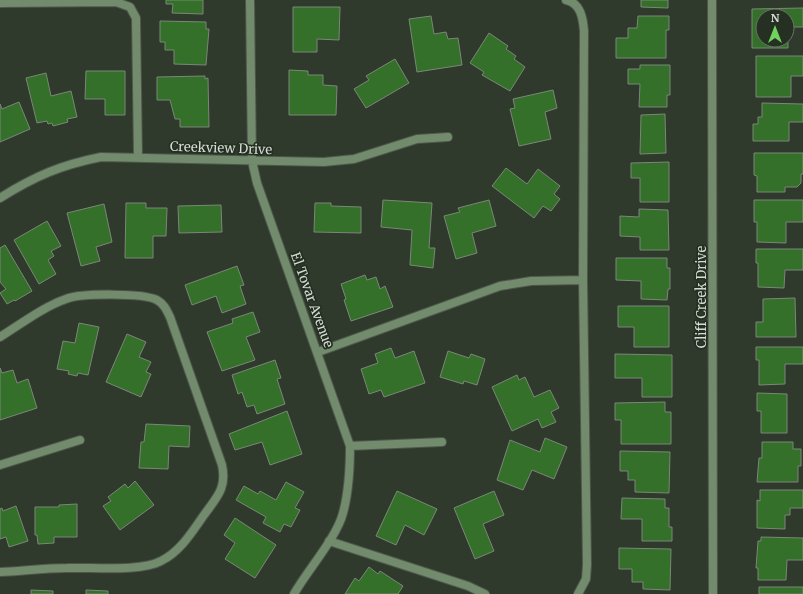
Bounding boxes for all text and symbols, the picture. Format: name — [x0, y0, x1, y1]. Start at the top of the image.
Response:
north arrow — [755, 8, 795, 48]
text: N — [771, 11, 780, 25]
street label: Creekview Drive — [170, 138, 273, 158]
street label: Cliff Creek Drive — [693, 246, 710, 348]
street label: El Tovar Avenue — [287, 250, 337, 350]

